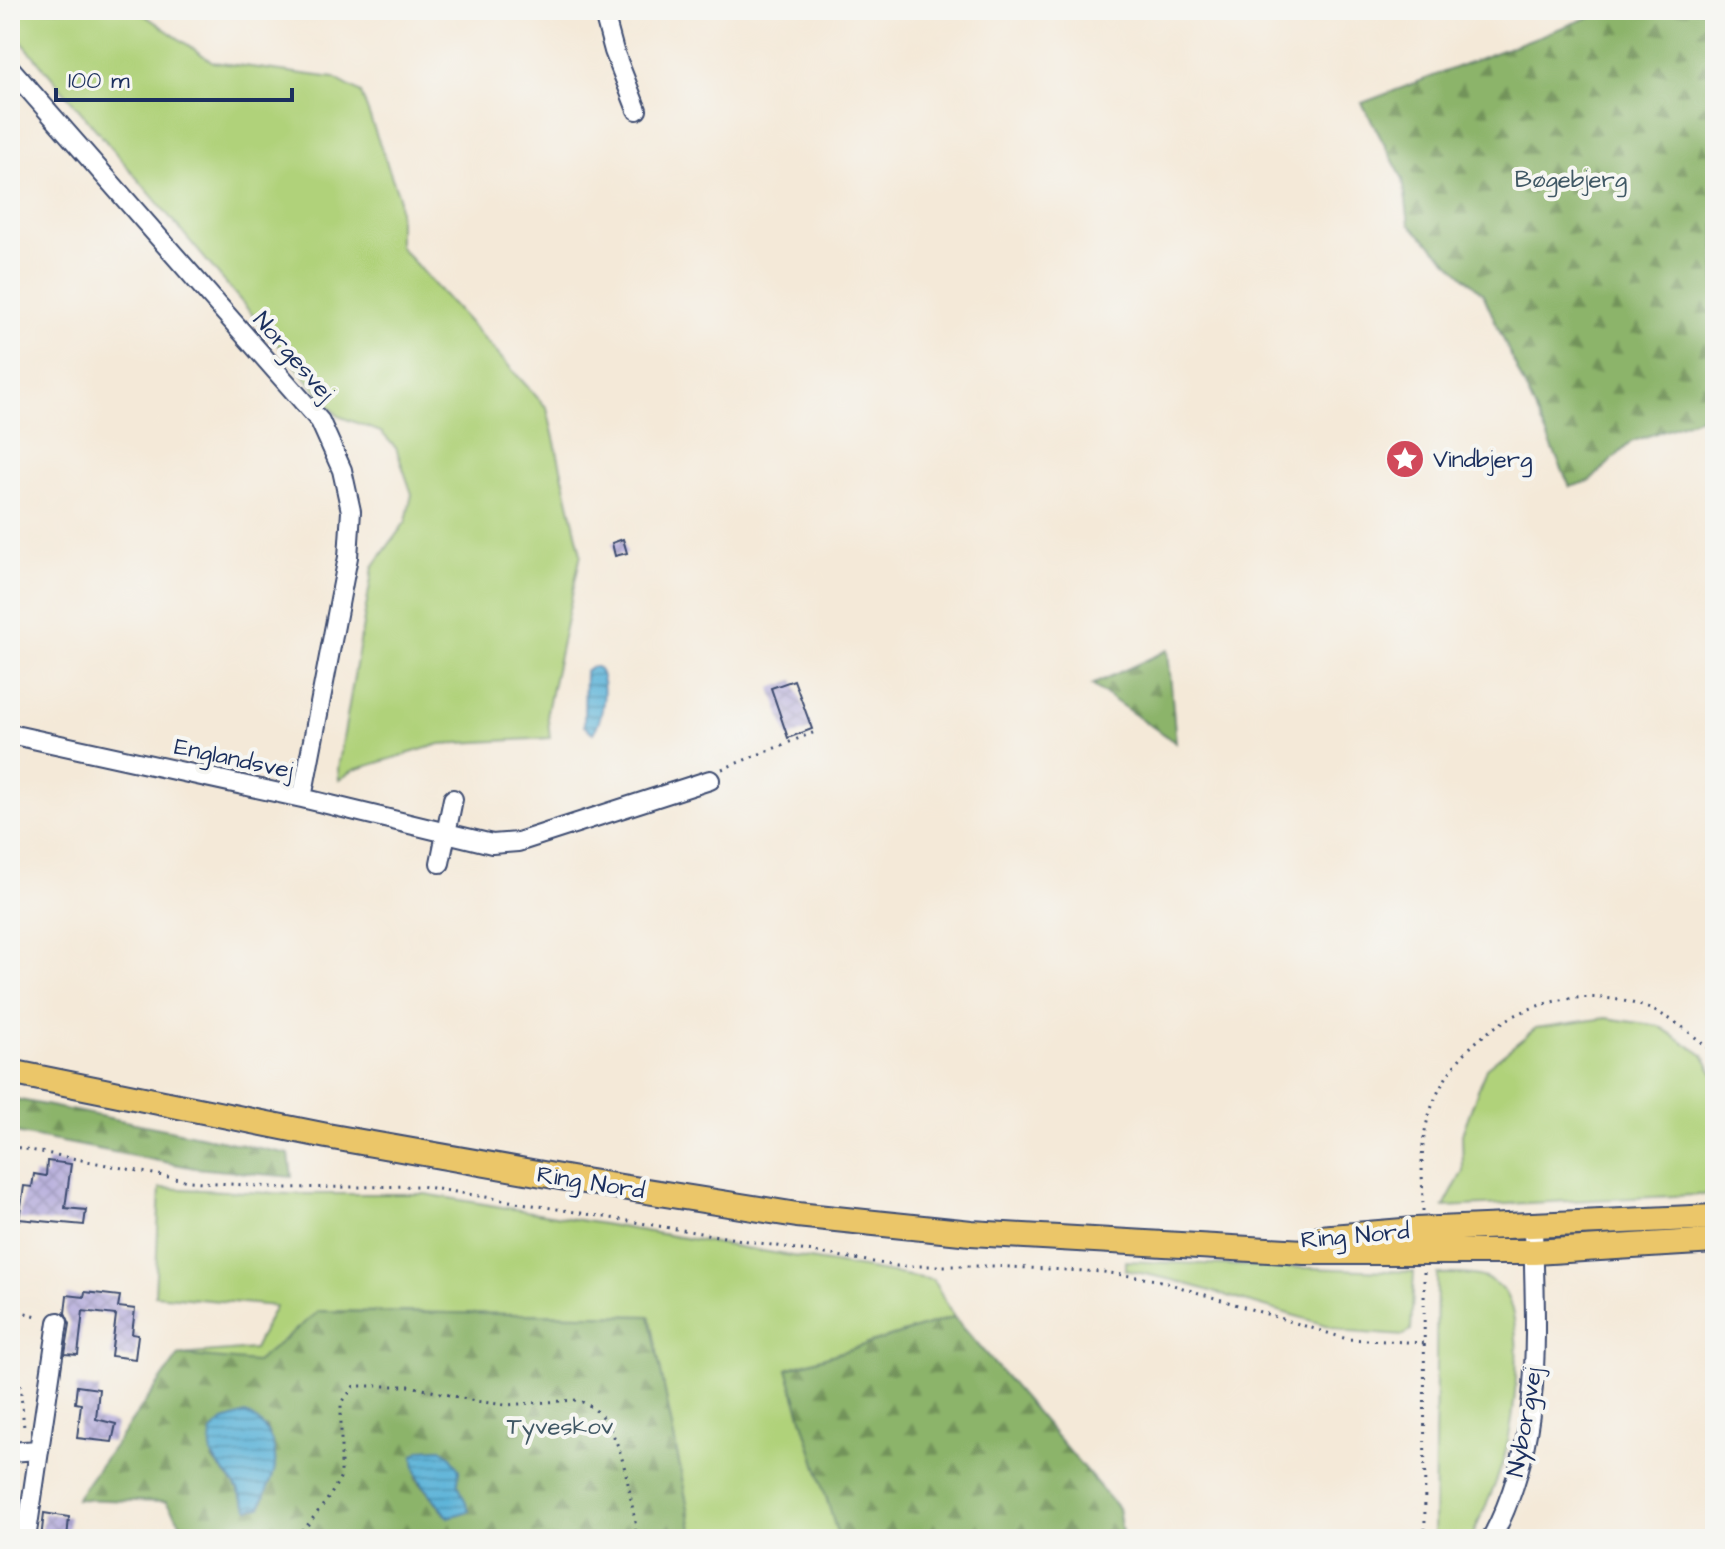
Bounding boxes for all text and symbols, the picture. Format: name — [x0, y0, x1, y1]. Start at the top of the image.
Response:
scale bar — [56, 52, 292, 102]
text: 100 m — [68, 64, 130, 98]
park label: Bøgebjerg — [1515, 163, 1627, 198]
street label: Norgesvej — [244, 304, 342, 410]
place icon: Vindbjerg — [1384, 438, 1426, 480]
place label: Vindbjerg — [1433, 443, 1532, 478]
street label: Englandsvej — [171, 730, 297, 789]
street label: Ring Nord — [534, 1158, 647, 1209]
street label: Ring Nord — [1299, 1214, 1411, 1259]
street label: Nyborgvej — [1499, 1364, 1552, 1480]
park label: Tyveskov — [507, 1410, 614, 1445]

